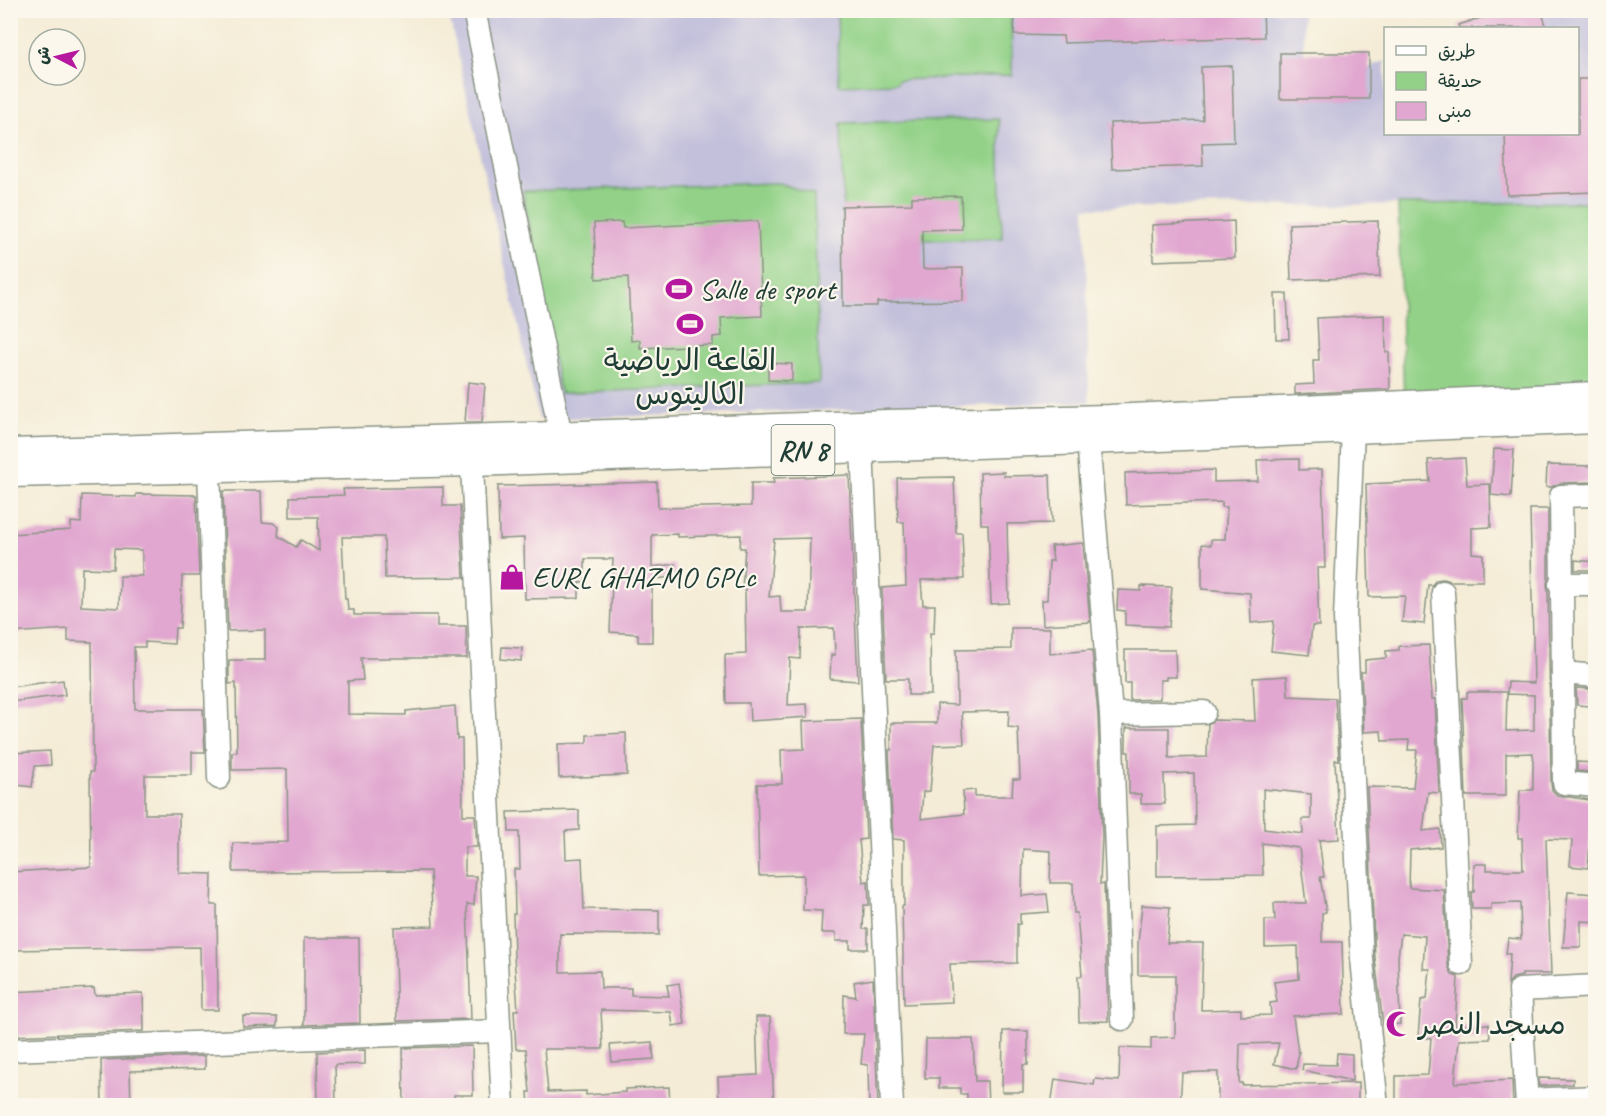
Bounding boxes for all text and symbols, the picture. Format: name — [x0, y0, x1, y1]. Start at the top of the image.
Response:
north arrow — [27, 27, 87, 87]
legend — [1384, 27, 1579, 135]
text: طريق — [1438, 40, 1476, 62]
text: ش — [32, 45, 54, 65]
text: حديقة — [1438, 70, 1482, 92]
text: مبنى — [1438, 100, 1472, 122]
place label: Salle de sport — [699, 270, 838, 308]
sports icon: Salle de sport — [664, 274, 694, 304]
sports icon: القاعة الرياضية الكاليتوس — [675, 309, 705, 339]
place label: القاعة الرياضية الكاليتوس — [604, 341, 776, 413]
road number: RN 8 — [772, 425, 834, 475]
place label: EURL GHAZMO GPLc — [532, 558, 757, 596]
shop icon: EURL GHAZMO GPLc — [497, 562, 527, 592]
place label: مسجد النصر — [1416, 1005, 1566, 1043]
mosque icon: مسجد النصر — [1384, 1009, 1414, 1039]

